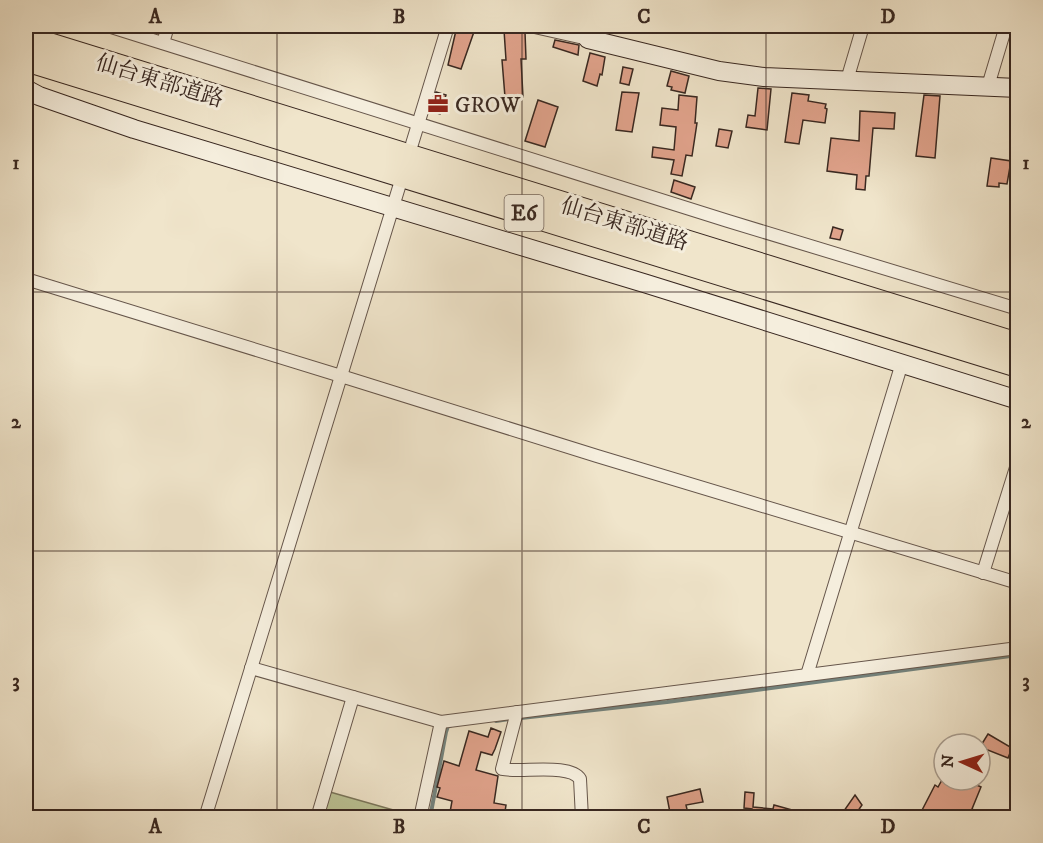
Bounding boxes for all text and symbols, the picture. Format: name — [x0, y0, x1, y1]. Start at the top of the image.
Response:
text: A — [148, 5, 163, 30]
text: B — [393, 5, 405, 30]
text: C — [637, 5, 651, 30]
text: D — [881, 5, 896, 30]
street label: 仙台東部道路 — [92, 49, 227, 114]
office icon: GROW — [426, 92, 450, 116]
place label: GROW — [455, 92, 521, 119]
text: 1 — [12, 151, 20, 176]
text: 1 — [1022, 151, 1030, 176]
street label: 仙台東部道路 — [557, 192, 692, 257]
road number: E6 — [504, 195, 544, 231]
text: 2 — [11, 410, 22, 435]
text: 2 — [1021, 410, 1032, 435]
text: 3 — [12, 669, 20, 694]
text: 3 — [1022, 669, 1030, 694]
north arrow — [932, 732, 992, 792]
text: N — [938, 754, 958, 768]
text: A — [148, 815, 163, 840]
text: B — [393, 815, 405, 840]
text: C — [637, 815, 651, 840]
text: D — [881, 815, 896, 840]

